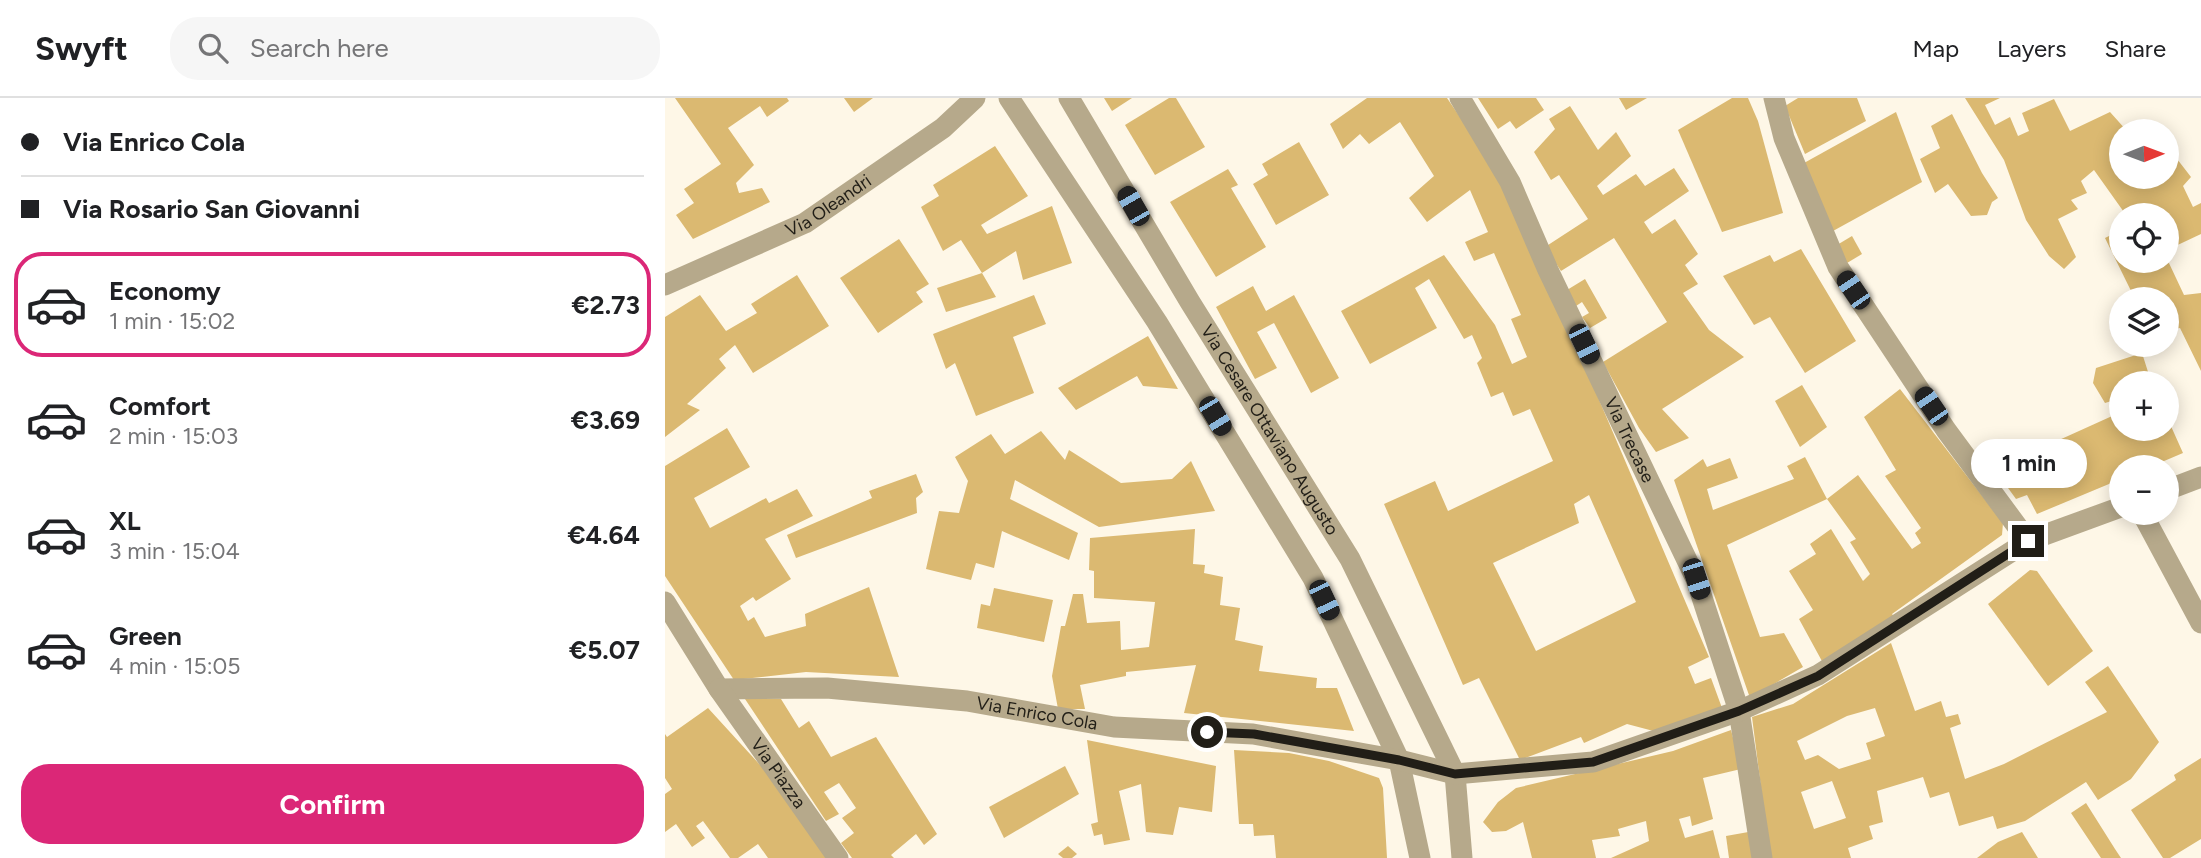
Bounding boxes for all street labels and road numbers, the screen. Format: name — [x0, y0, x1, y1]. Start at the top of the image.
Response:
street label: Via Oleandri — [782, 170, 875, 241]
street label: Via Cesare Ottaviano Augusto — [1196, 321, 1343, 539]
street label: Via Trecase — [1599, 393, 1659, 487]
street label: Via Enrico Cola — [975, 692, 1099, 735]
street label: Via Piazza — [746, 734, 811, 813]

